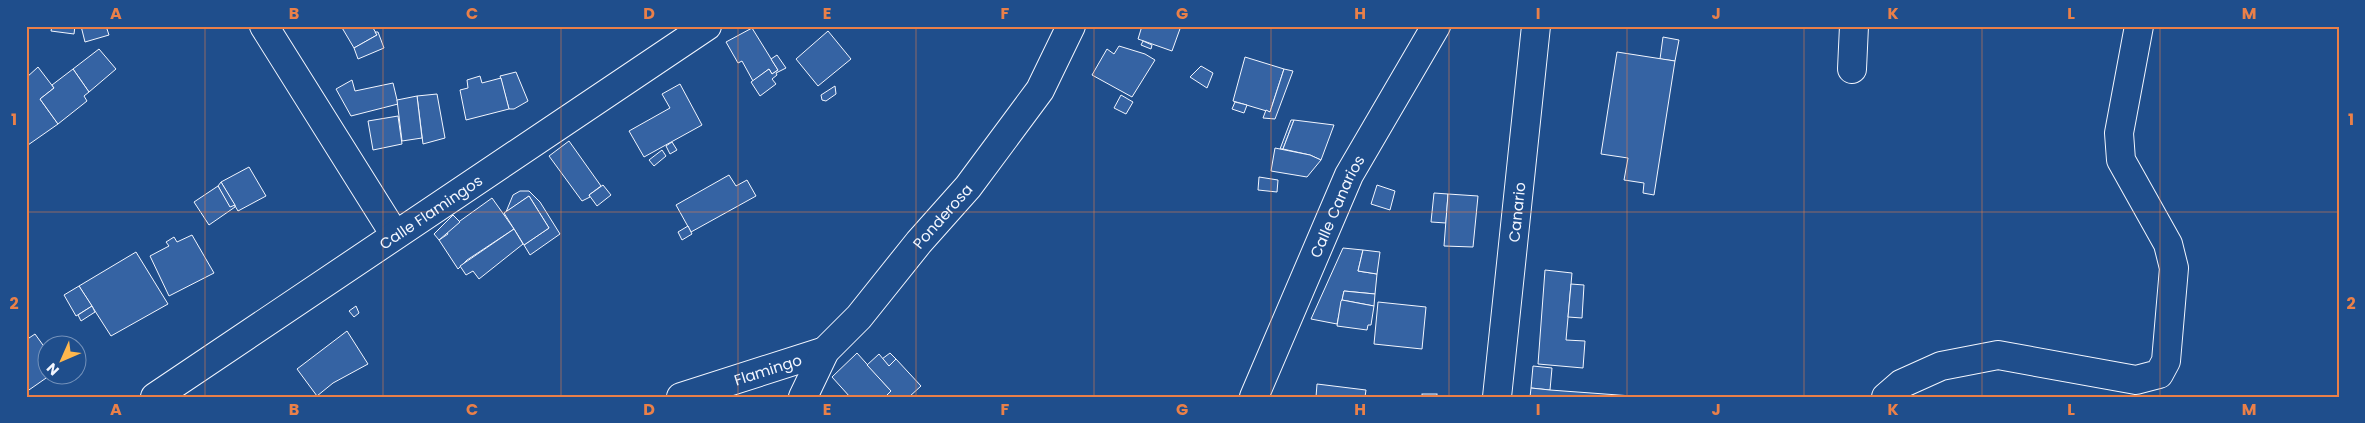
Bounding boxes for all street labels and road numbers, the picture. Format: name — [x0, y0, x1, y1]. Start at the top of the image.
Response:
street label: Calle Canarios — [1304, 151, 1369, 261]
street label: Calle Flamingos — [375, 169, 486, 254]
street label: Ponderosa — [907, 179, 977, 253]
street label: Canario — [1503, 181, 1530, 243]
street label: Flamingo — [731, 349, 804, 390]

